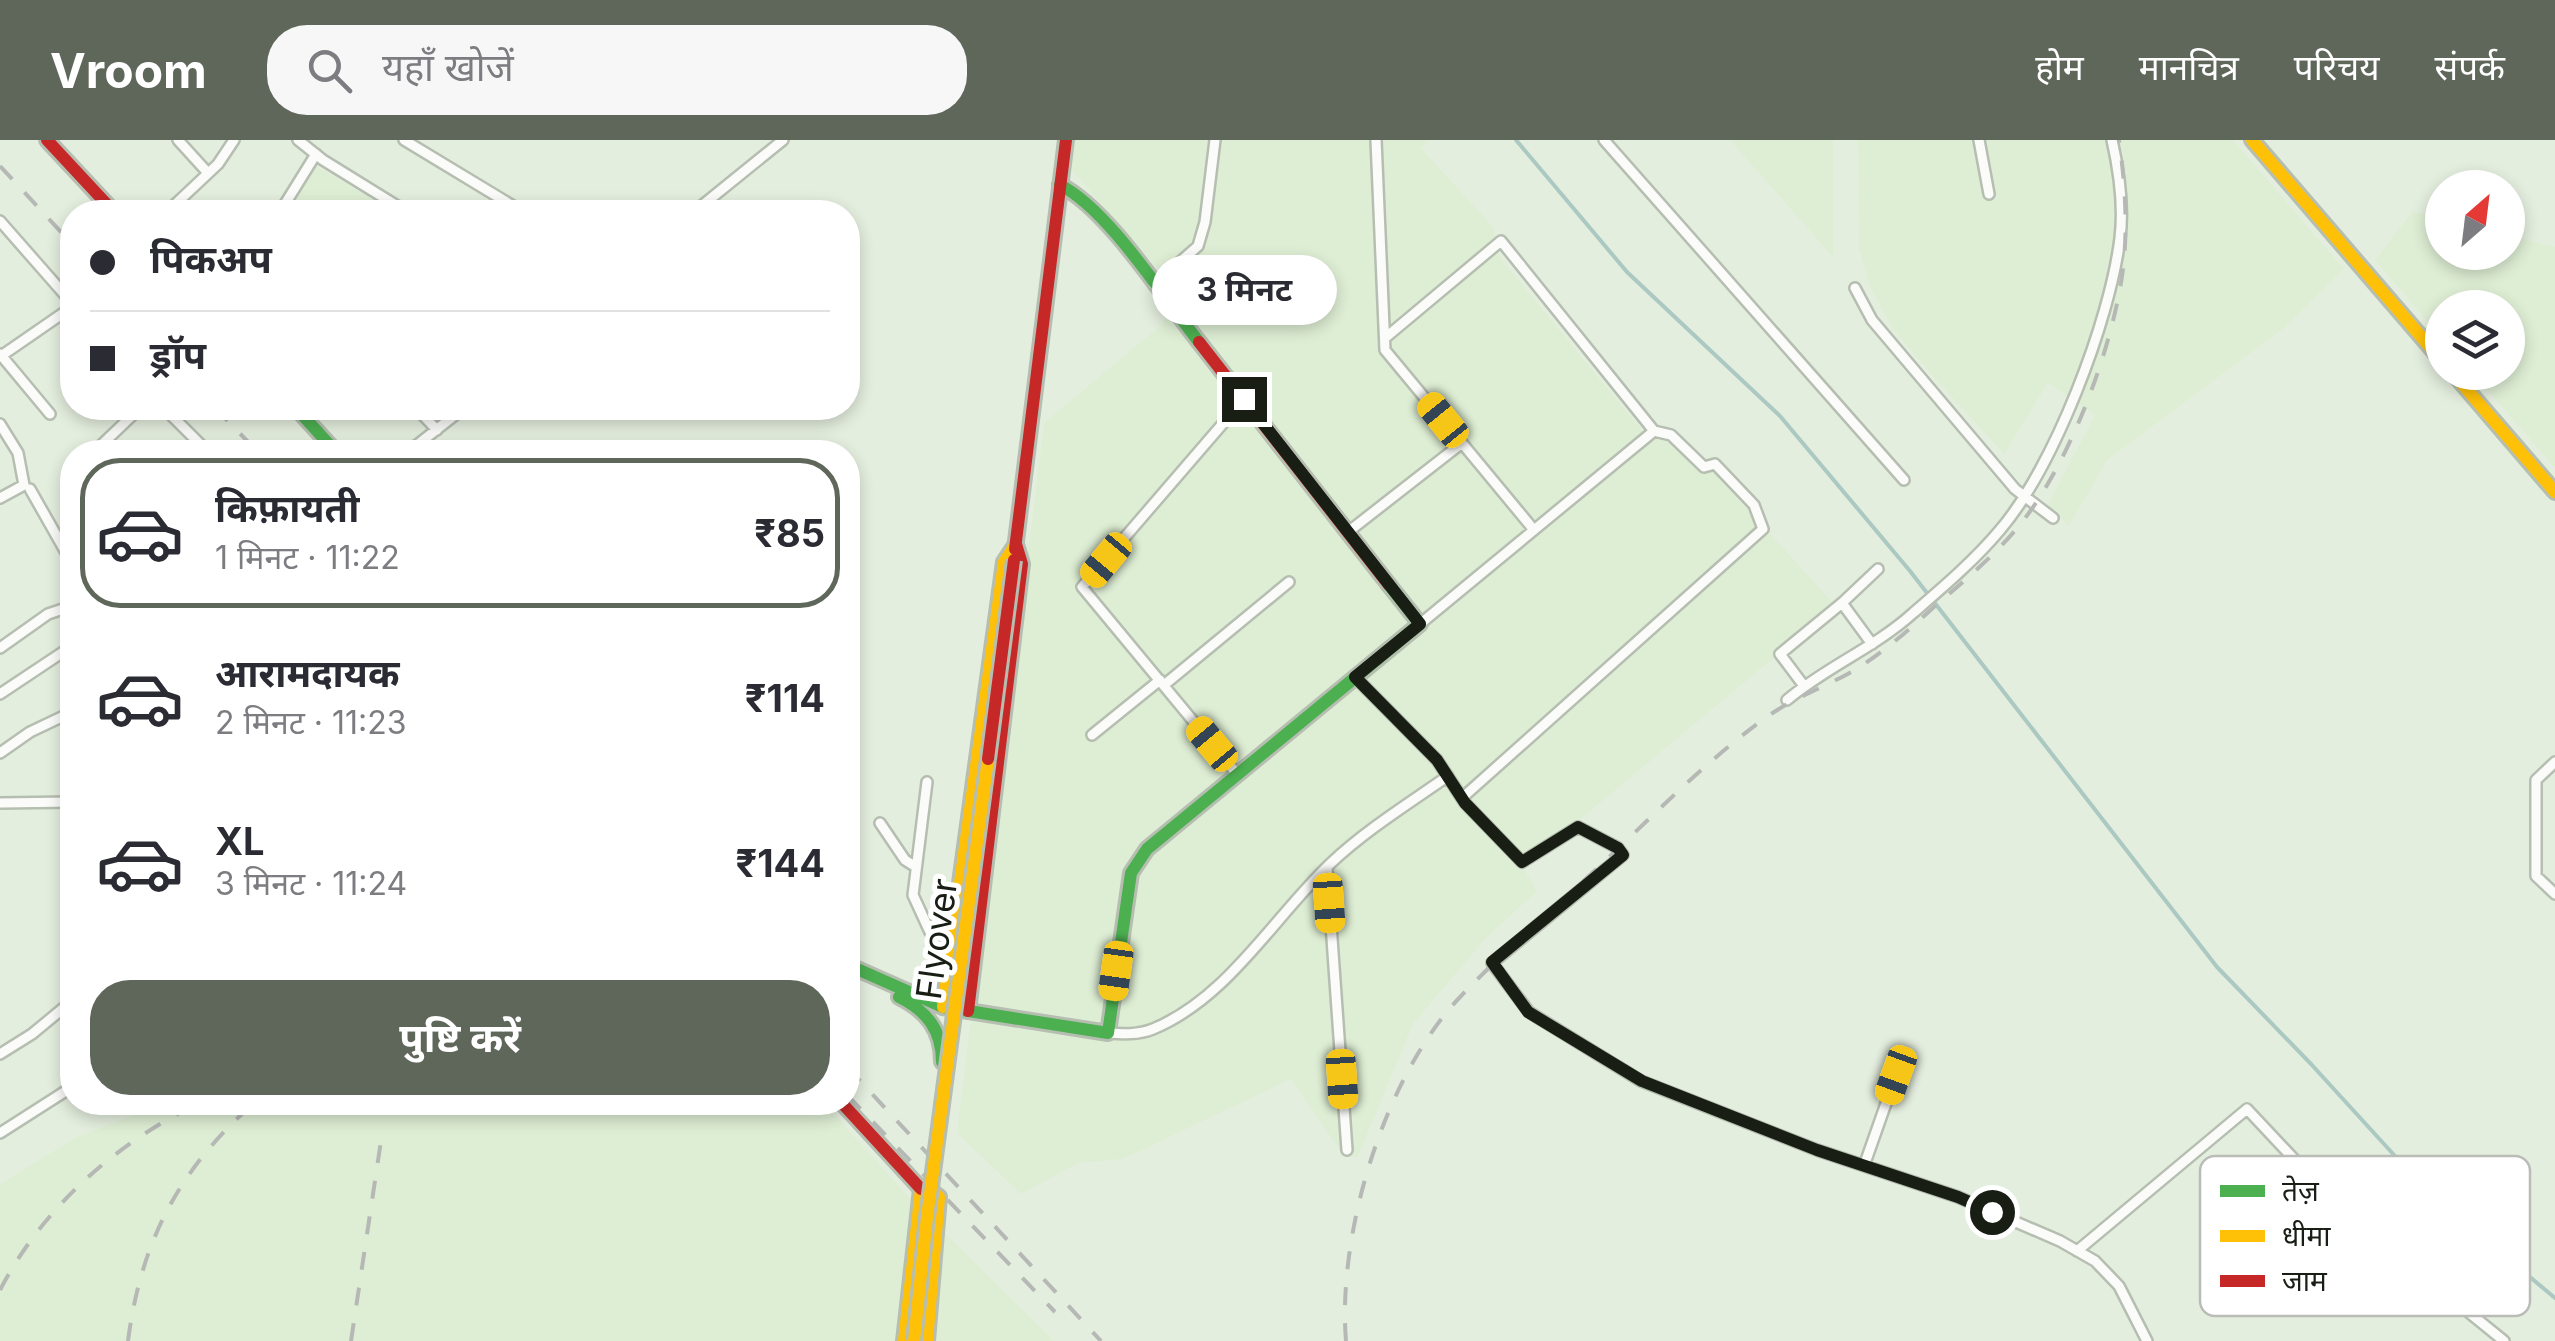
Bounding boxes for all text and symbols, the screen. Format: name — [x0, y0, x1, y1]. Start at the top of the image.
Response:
search box — [267, 25, 967, 115]
text: Vroom — [50, 41, 207, 100]
icon: search — [302, 43, 357, 98]
text: यहाँ खोजें — [382, 44, 514, 90]
text: होम — [2035, 46, 2084, 88]
text: मानचित्र — [2139, 46, 2239, 88]
text: परिचय — [2294, 46, 2380, 88]
text: संपर्क — [2435, 46, 2505, 88]
north arrow — [2425, 170, 2525, 270]
map controls — [2425, 170, 2525, 390]
text: पिकअप — [150, 236, 272, 282]
callout: 3 मिनट — [1152, 254, 1336, 324]
text: 3 मिनट — [1197, 270, 1292, 309]
button: layers — [2425, 290, 2525, 390]
text: ड्रॉप — [150, 332, 206, 378]
route end — [1222, 377, 1267, 422]
car — [1412, 387, 1474, 453]
text: किफ़ायती — [215, 485, 359, 531]
icon: car — [95, 488, 185, 578]
text: ₹85 — [754, 510, 825, 556]
car — [1075, 527, 1137, 593]
text: 1 मिनट · 11:22 — [215, 538, 400, 577]
text: आरामदायक — [215, 650, 399, 696]
icon: car — [95, 653, 185, 743]
text: ₹114 — [745, 675, 825, 721]
text: 2 मिनट · 11:23 — [215, 703, 407, 742]
car — [1181, 711, 1243, 777]
icon: car — [95, 818, 185, 908]
text: XL — [215, 818, 265, 864]
text: ₹144 — [736, 840, 825, 886]
text: 3 मिनट · 11:24 — [215, 864, 407, 903]
car — [1312, 872, 1346, 934]
street label: Flyover — [907, 876, 965, 1002]
car — [1097, 939, 1135, 1003]
button: पुष्टि करें — [90, 980, 830, 1095]
car — [1872, 1042, 1920, 1108]
car — [1325, 1048, 1359, 1110]
legend — [2200, 1156, 2530, 1316]
text: तेज़ — [2282, 1174, 2320, 1208]
route start — [1970, 1190, 2015, 1235]
text: धीमा — [2282, 1219, 2331, 1253]
text: जाम — [2282, 1264, 2328, 1298]

